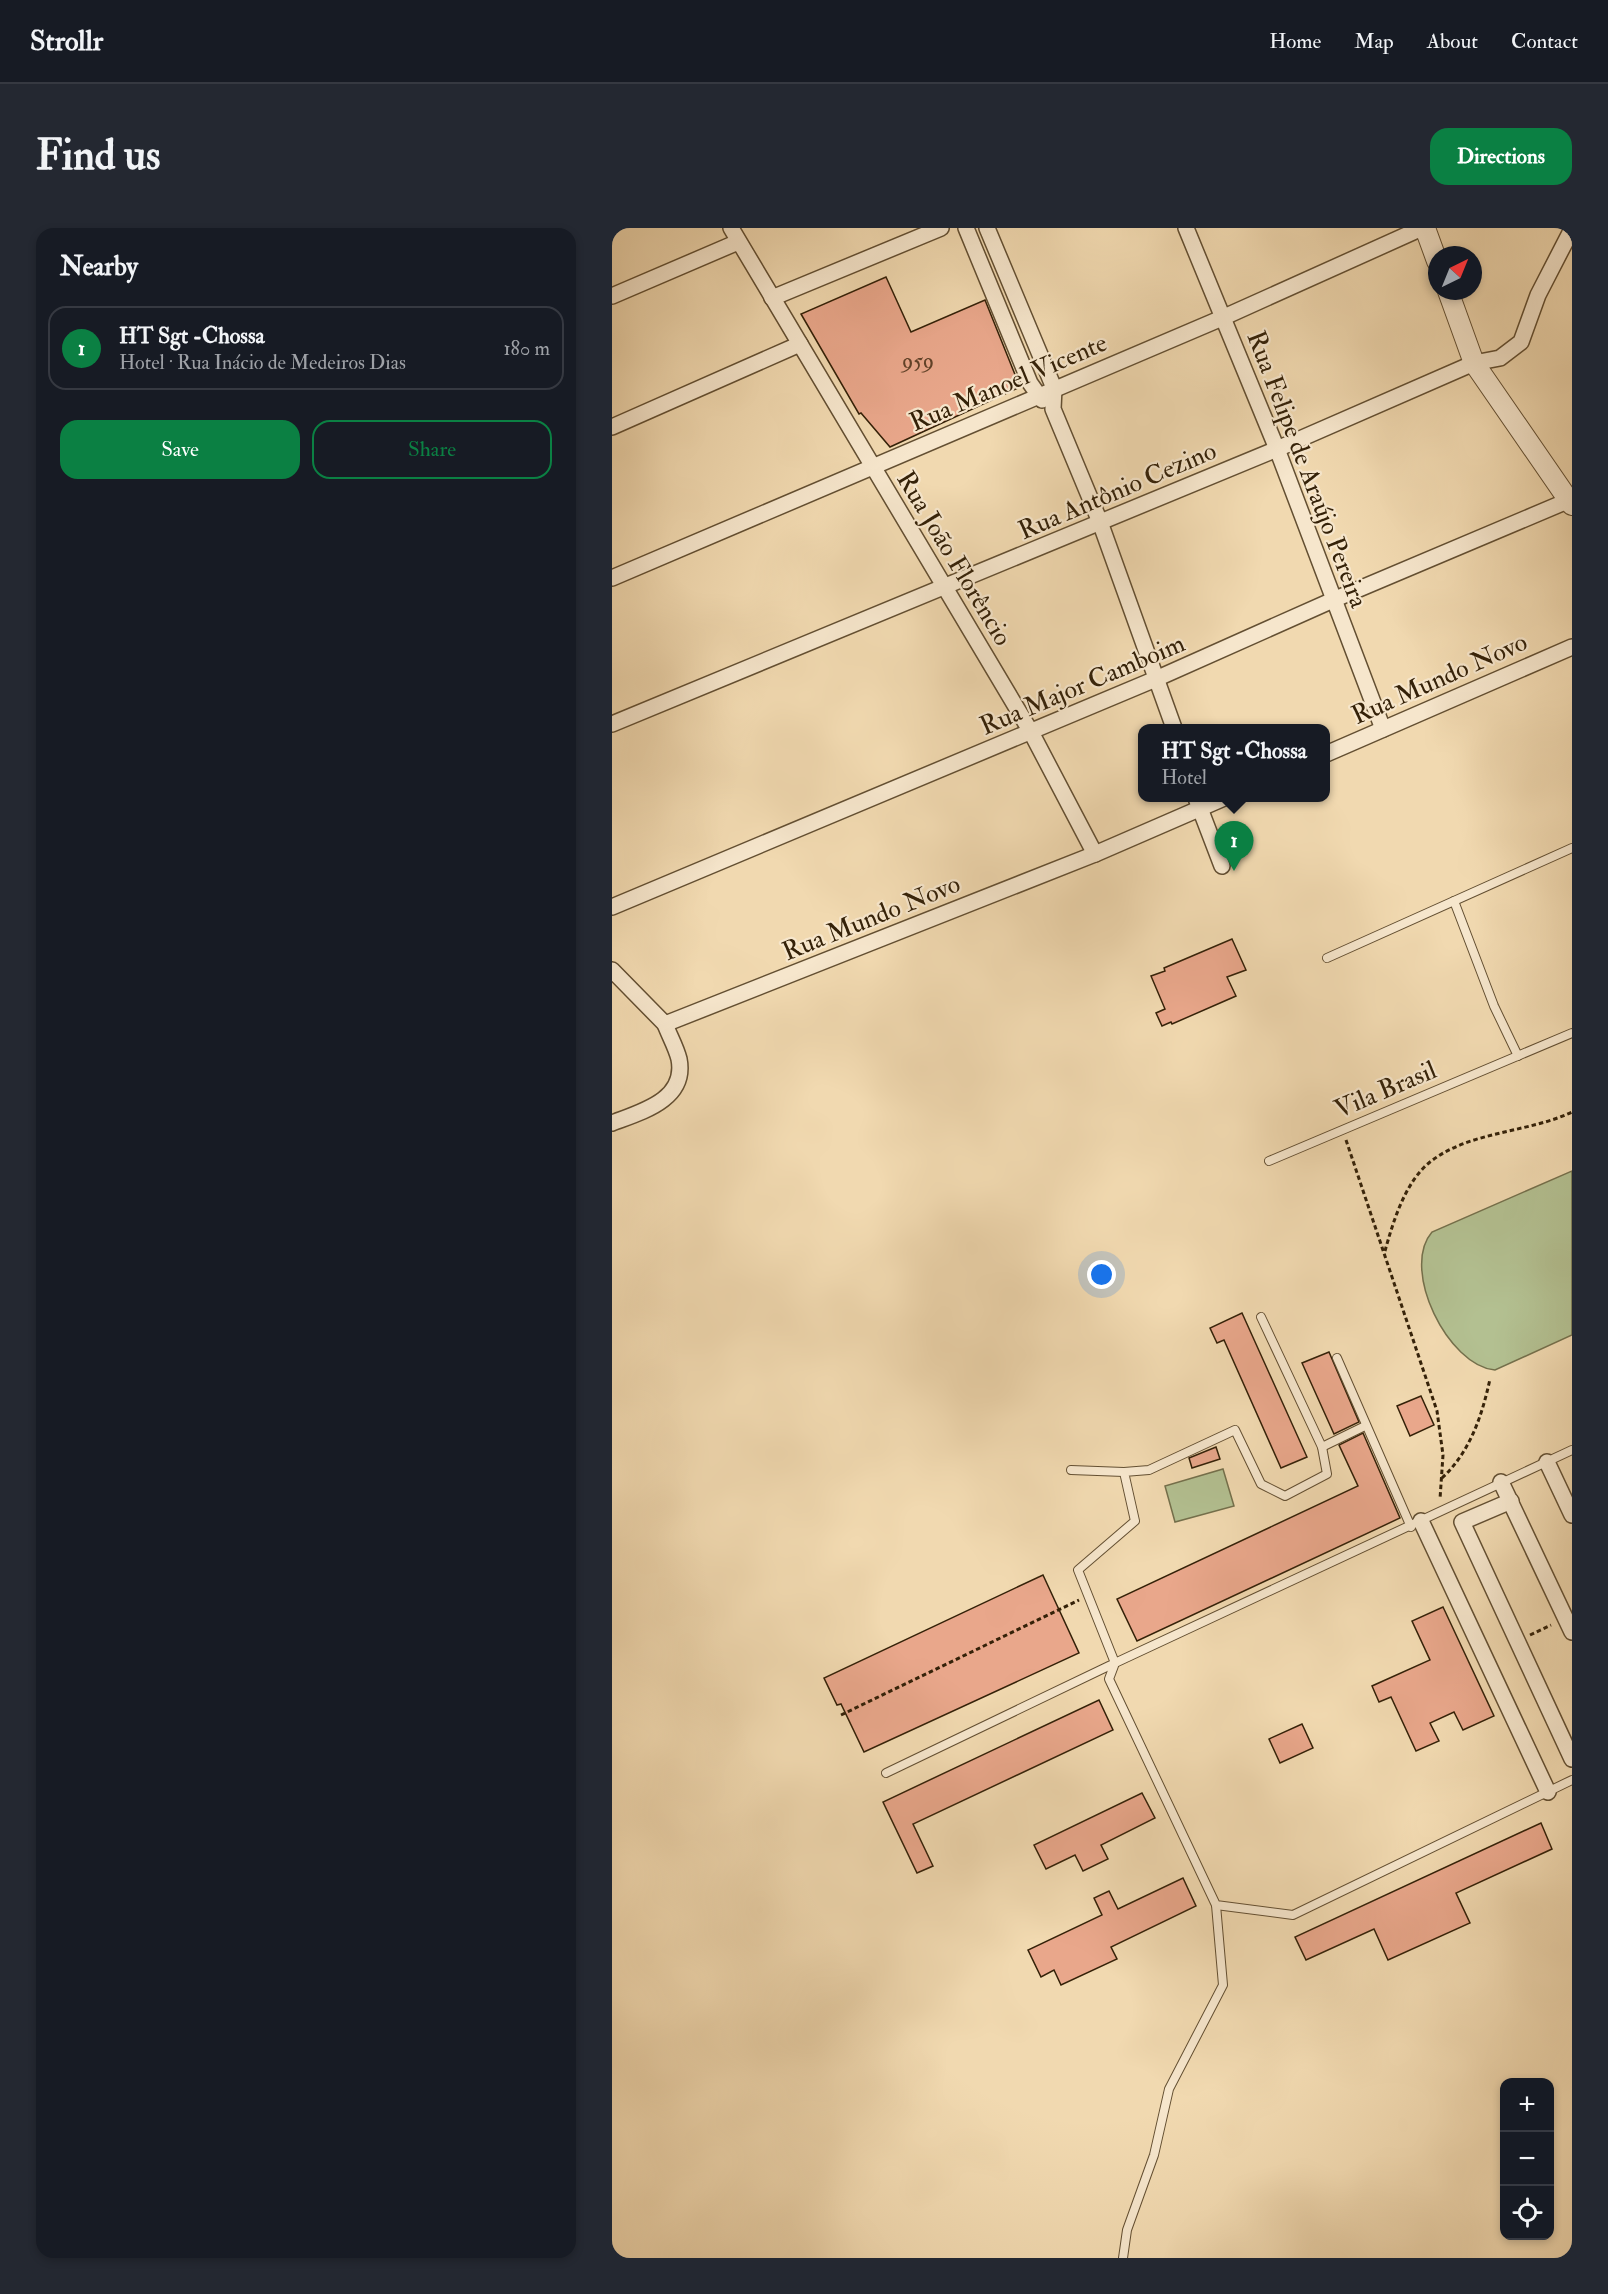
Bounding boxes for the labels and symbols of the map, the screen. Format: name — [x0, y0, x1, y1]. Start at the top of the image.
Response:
north arrow — [1428, 246, 1482, 300]
street label: Rua Felipe de Araújo Pereira — [1238, 326, 1375, 613]
street label: Rua Manoel Vicente — [905, 327, 1112, 439]
house number: 959 — [900, 347, 934, 375]
street label: Rua Antônio Cezino — [1014, 435, 1221, 547]
street label: Rua João Florêncio — [889, 465, 1019, 652]
street label: Rua Mundo Novo — [1347, 626, 1532, 732]
street label: Rua Major Camboim — [975, 627, 1190, 742]
pin: 1 — [1214, 822, 1254, 871]
street label: Rua Mundo Novo — [778, 868, 965, 968]
street label: Vila Brasil — [1330, 1054, 1442, 1126]
your location — [1087, 1260, 1116, 1289]

